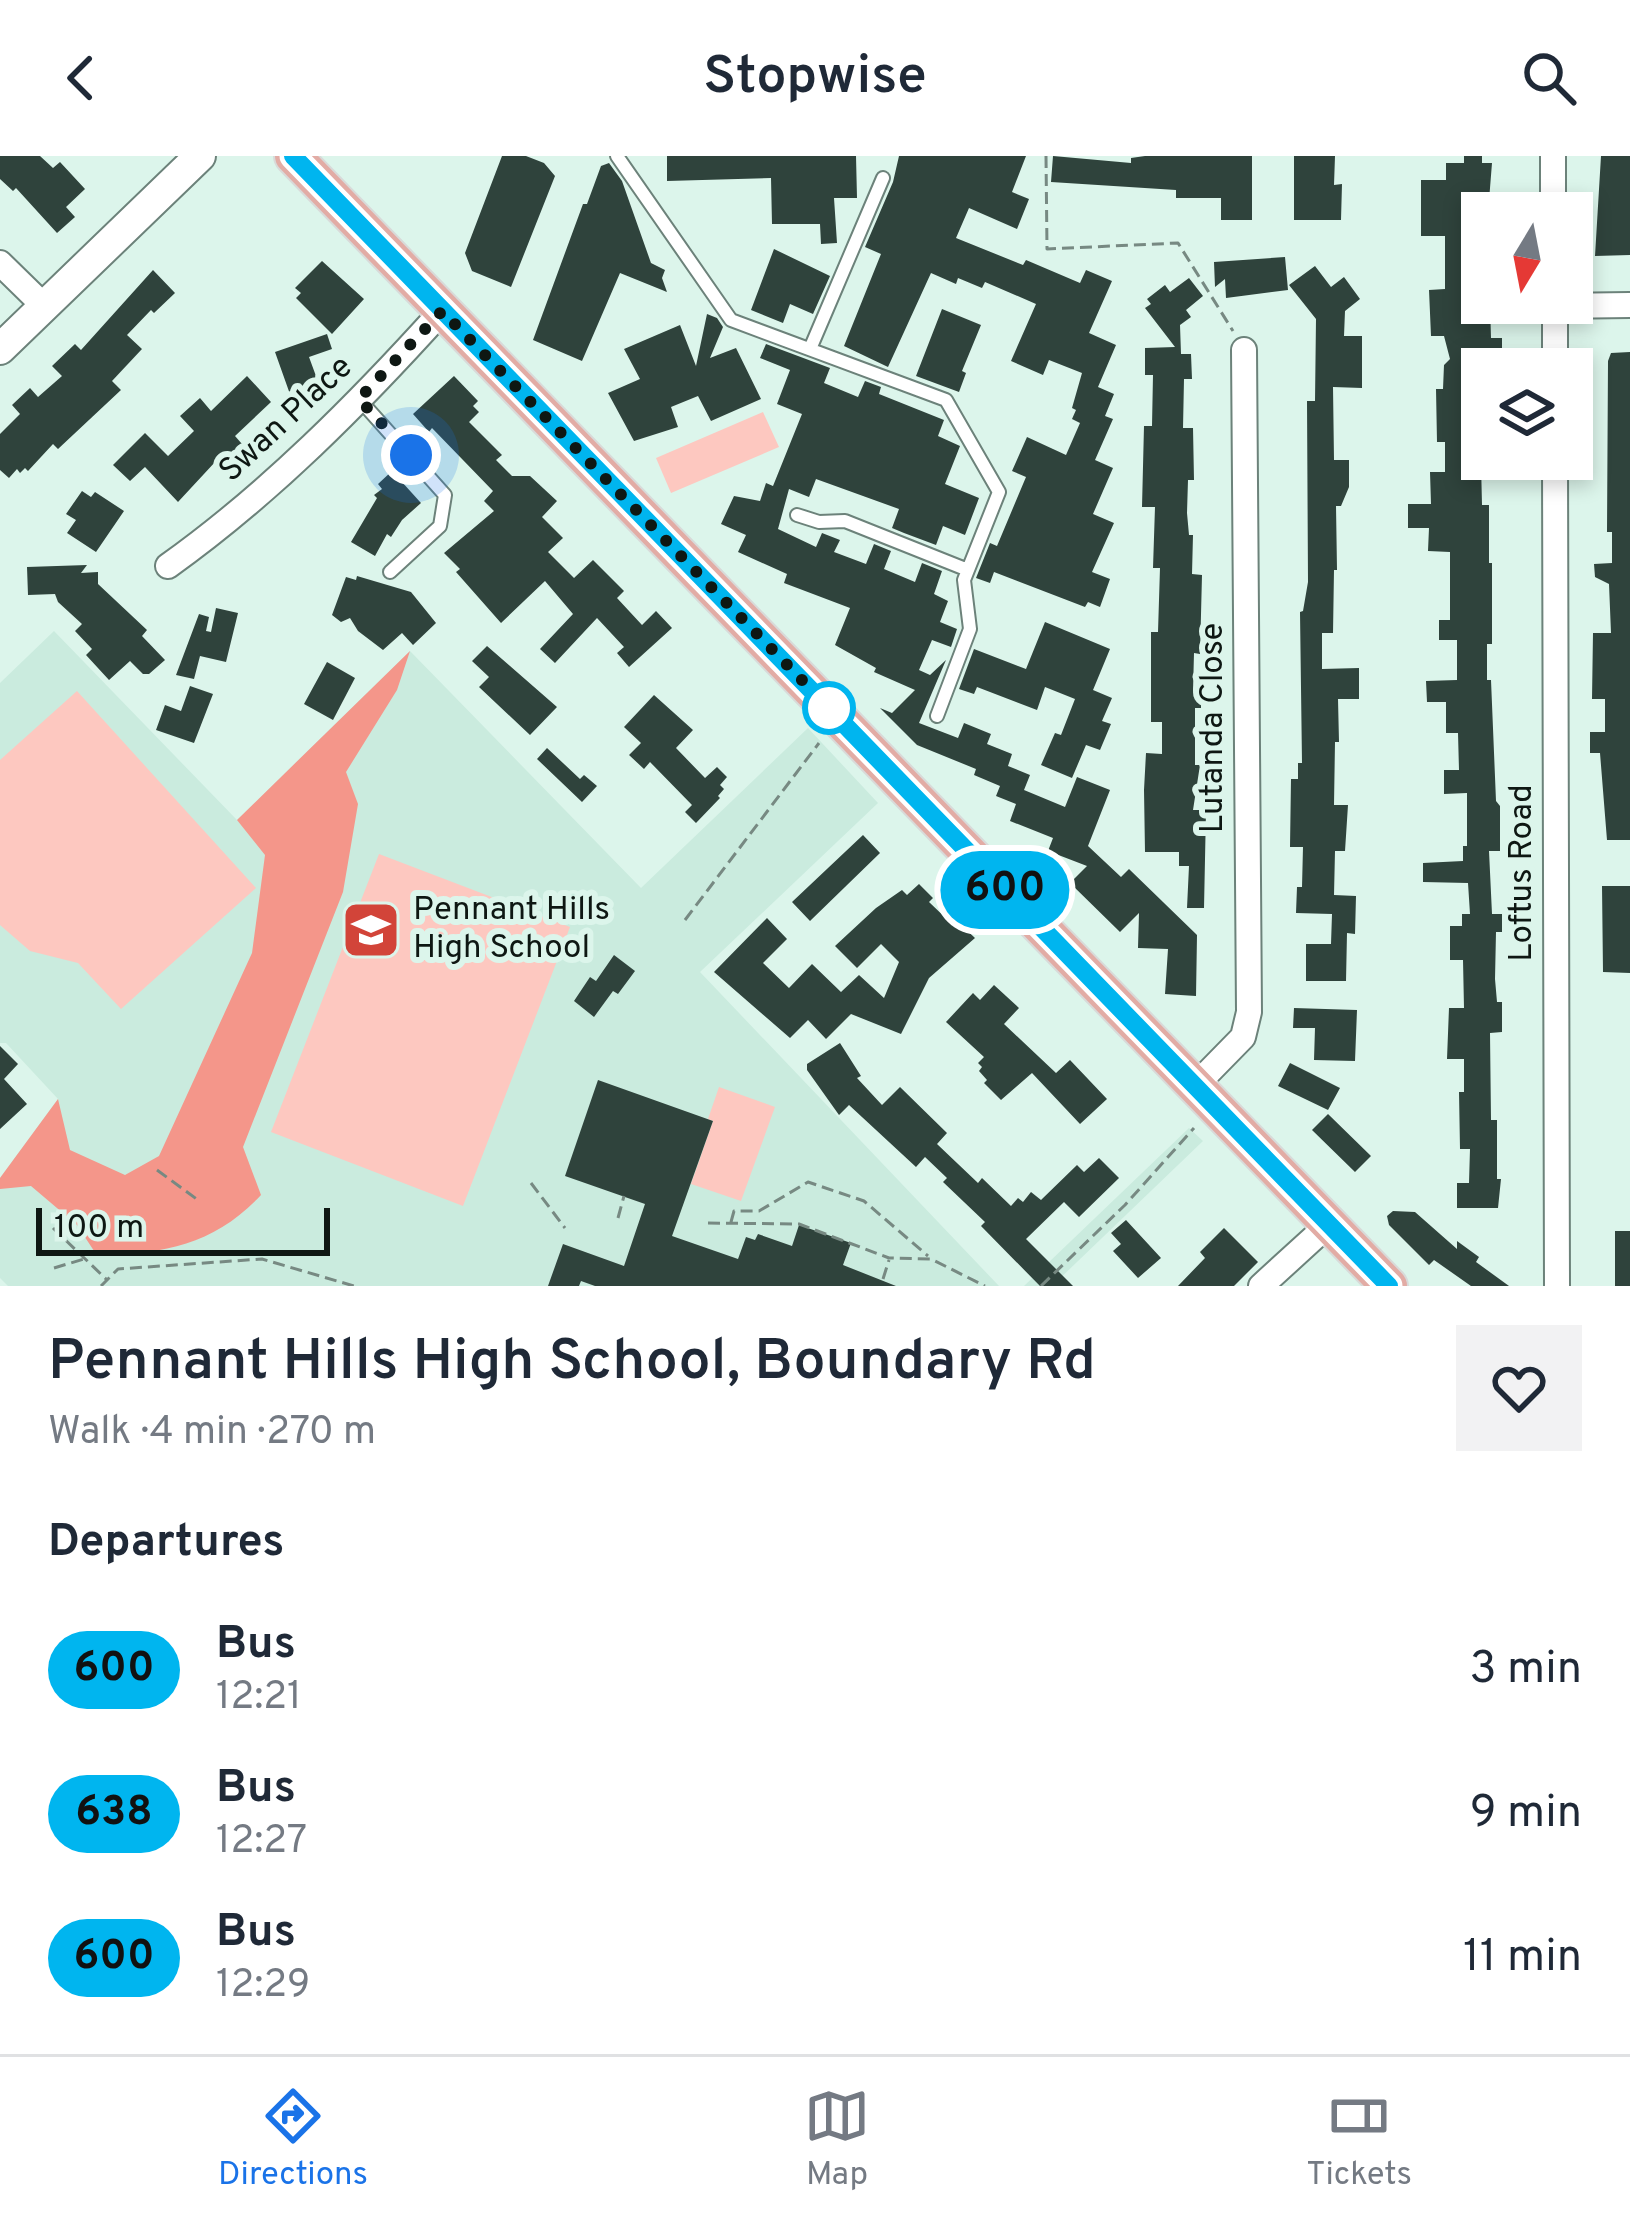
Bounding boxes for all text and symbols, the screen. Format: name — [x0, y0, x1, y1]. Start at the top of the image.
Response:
text: Stopwise — [703, 44, 927, 113]
icon: back — [48, 45, 114, 111]
icon: search — [1516, 45, 1582, 111]
north arrow — [1461, 192, 1593, 324]
map controls — [1461, 192, 1593, 480]
street label: Swan Place — [211, 347, 363, 493]
button: layers — [1461, 348, 1593, 480]
your location — [381, 425, 441, 485]
street label: Lutanda Close — [1193, 623, 1235, 833]
unlabelled marker — [804, 683, 854, 733]
street label: Loftus Road — [1502, 784, 1544, 962]
line badge: 600 — [936, 851, 1074, 929]
text: 600 — [964, 863, 1046, 916]
place label: Pennant Hills High School — [413, 890, 610, 970]
school or university icon: Pennant Hills High School — [340, 899, 402, 961]
scale bar — [36, 1202, 330, 1255]
text: 100 m — [54, 1208, 144, 1250]
button: heart — [1456, 1325, 1582, 1451]
text: Pennant Hills High School, Boundary Rd — [48, 1328, 1096, 1400]
text: Walk · 4 min · 270 m — [48, 1409, 376, 1458]
text: Departures — [48, 1515, 284, 1572]
text: Bus — [216, 1617, 296, 1674]
text: 3 min — [1469, 1642, 1582, 1699]
text: 600 — [73, 1643, 155, 1696]
text: 12:21 — [216, 1674, 302, 1723]
text: Bus — [216, 1761, 296, 1818]
text: 9 min — [1470, 1786, 1582, 1843]
text: 638 — [75, 1787, 153, 1840]
text: 12:27 — [216, 1818, 307, 1867]
text: Bus — [216, 1905, 296, 1962]
text: 11 min — [1463, 1930, 1582, 1987]
text: 600 — [73, 1931, 155, 1984]
text: 12:29 — [216, 1962, 310, 2011]
tab: Directions — [218, 2083, 368, 2197]
tab: Map — [804, 2083, 870, 2197]
tab: Tickets — [1306, 2083, 1412, 2197]

